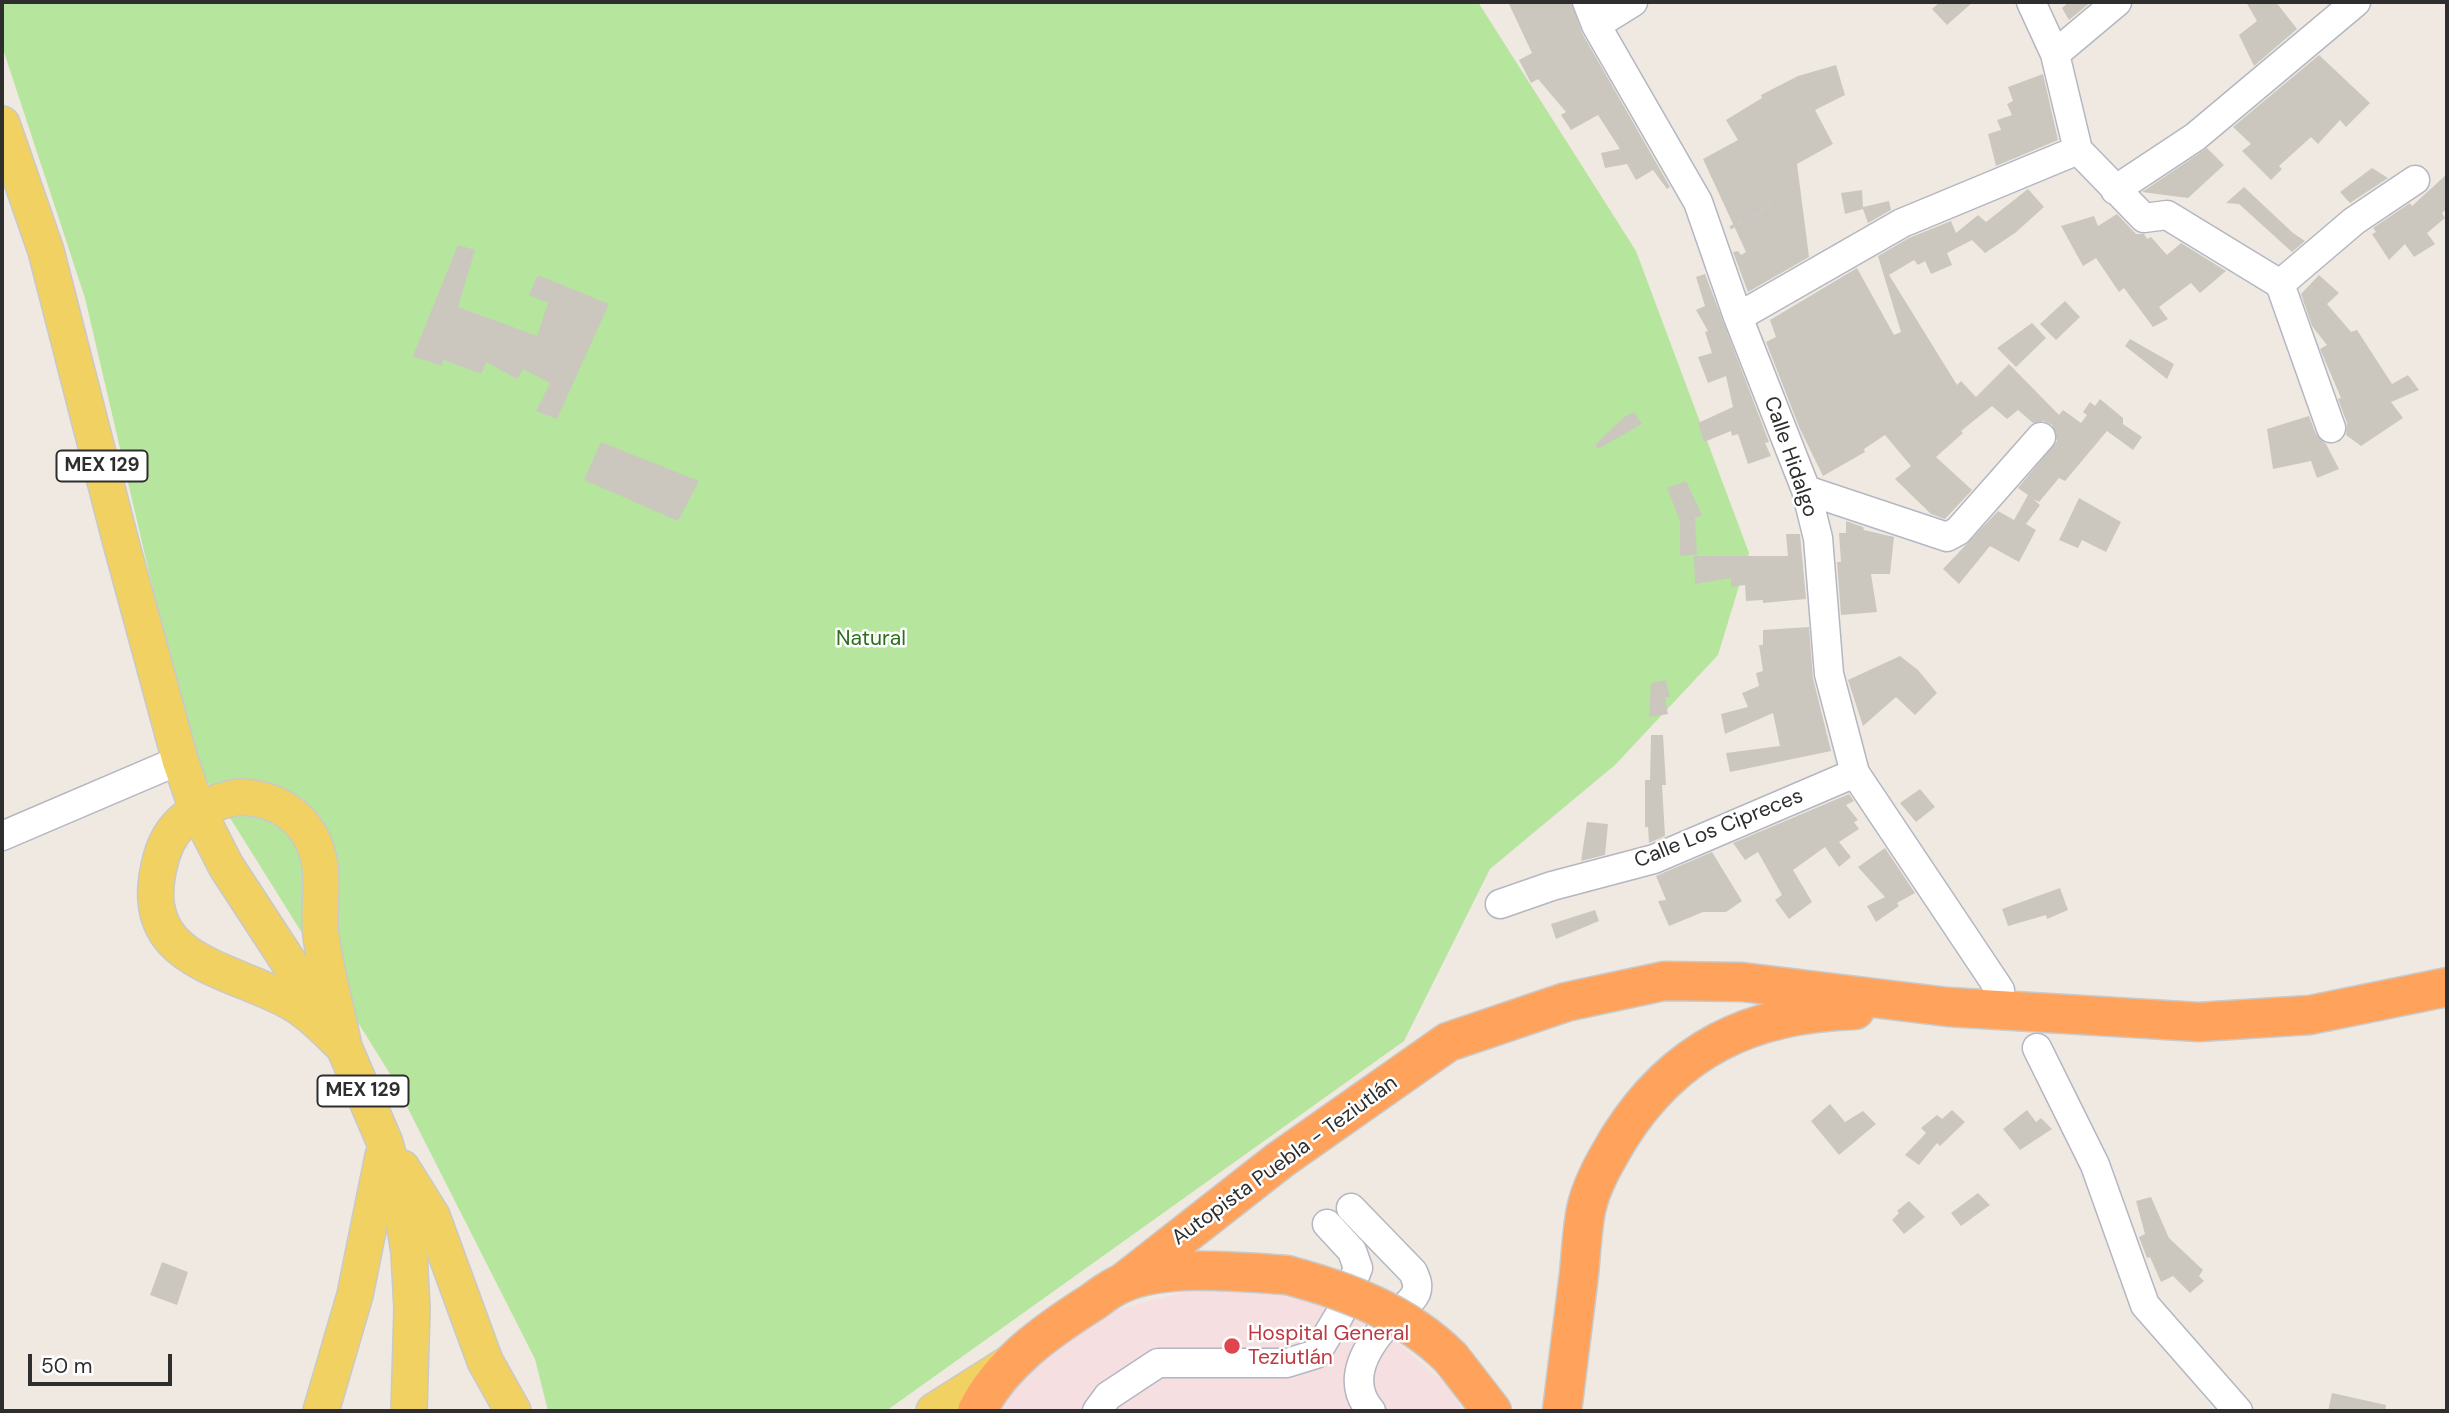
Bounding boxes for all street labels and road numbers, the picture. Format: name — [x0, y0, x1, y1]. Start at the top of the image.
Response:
street label: Calle Hidalgo — [1758, 393, 1822, 521]
road number: MEX 129 — [56, 450, 148, 481]
street label: Calle Los Cipreces — [1631, 784, 1807, 874]
street label: Autopista Puebla - Teziutlán — [1167, 1071, 1403, 1251]
road number: MEX 129 — [318, 1076, 408, 1106]

